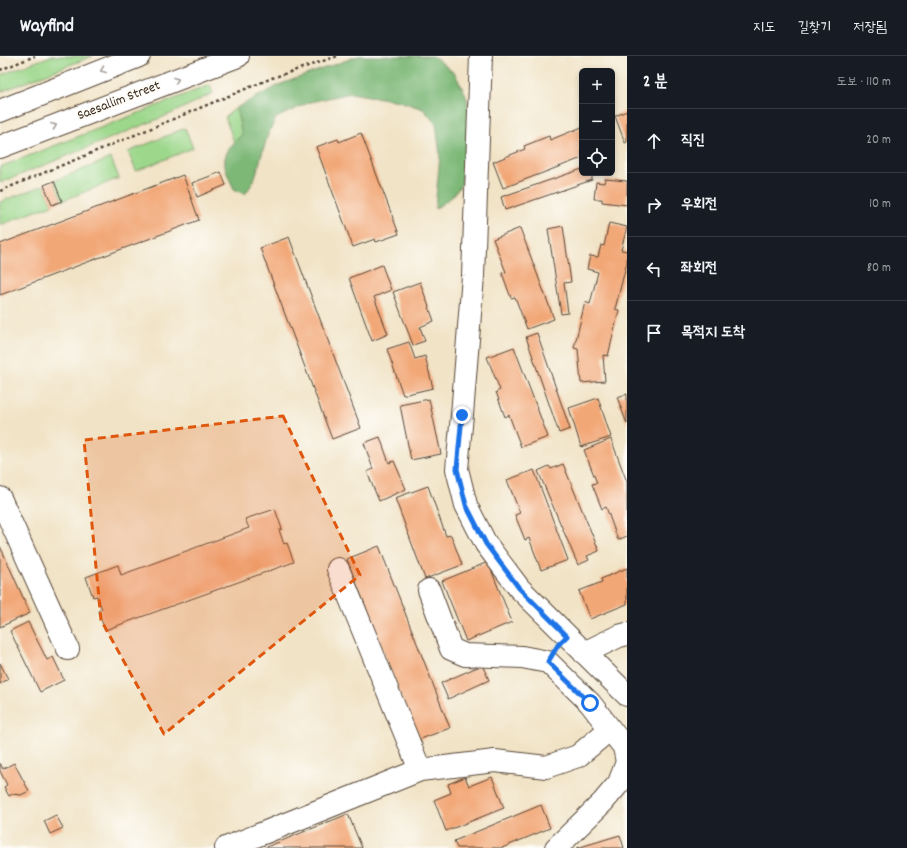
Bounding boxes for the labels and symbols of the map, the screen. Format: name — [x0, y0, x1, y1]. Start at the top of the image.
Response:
one-way arrow — [99, 66, 106, 74]
street label: Saesallim Street — [75, 76, 163, 126]
one-way arrow — [172, 76, 179, 84]
one-way arrow — [50, 122, 57, 130]
route end — [453, 406, 471, 424]
route start — [581, 694, 599, 712]

